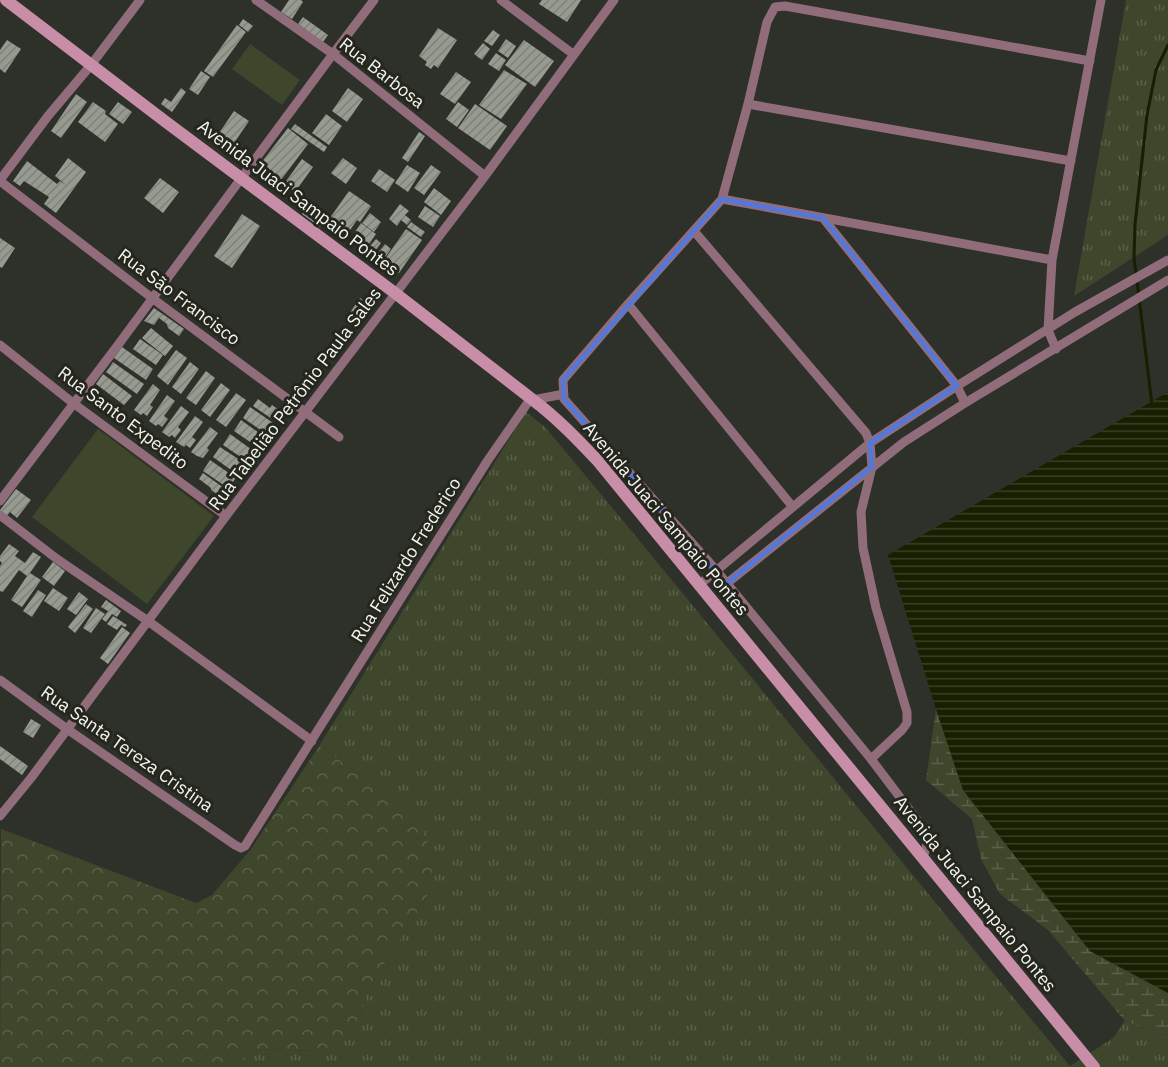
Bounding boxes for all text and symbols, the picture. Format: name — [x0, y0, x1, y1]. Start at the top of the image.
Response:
street label: Rua Barbosa — [335, 32, 430, 113]
street label: Avenida Juaci Sampaio Pontes — [193, 114, 403, 281]
street label: Rua São Francisco — [114, 243, 245, 350]
street label: Rua Tabelião Petrônio Paula Sales — [203, 283, 386, 515]
street label: Rua Santo Expedito — [53, 361, 193, 474]
street label: Avenida Juaci Sampaio Pontes — [579, 417, 754, 620]
street label: Rua Felizardo Frederico — [345, 473, 466, 647]
street label: Rua Santa Tereza Cristina — [37, 680, 218, 817]
street label: Avenida Juaci Sampaio Pontes — [889, 791, 1062, 997]

